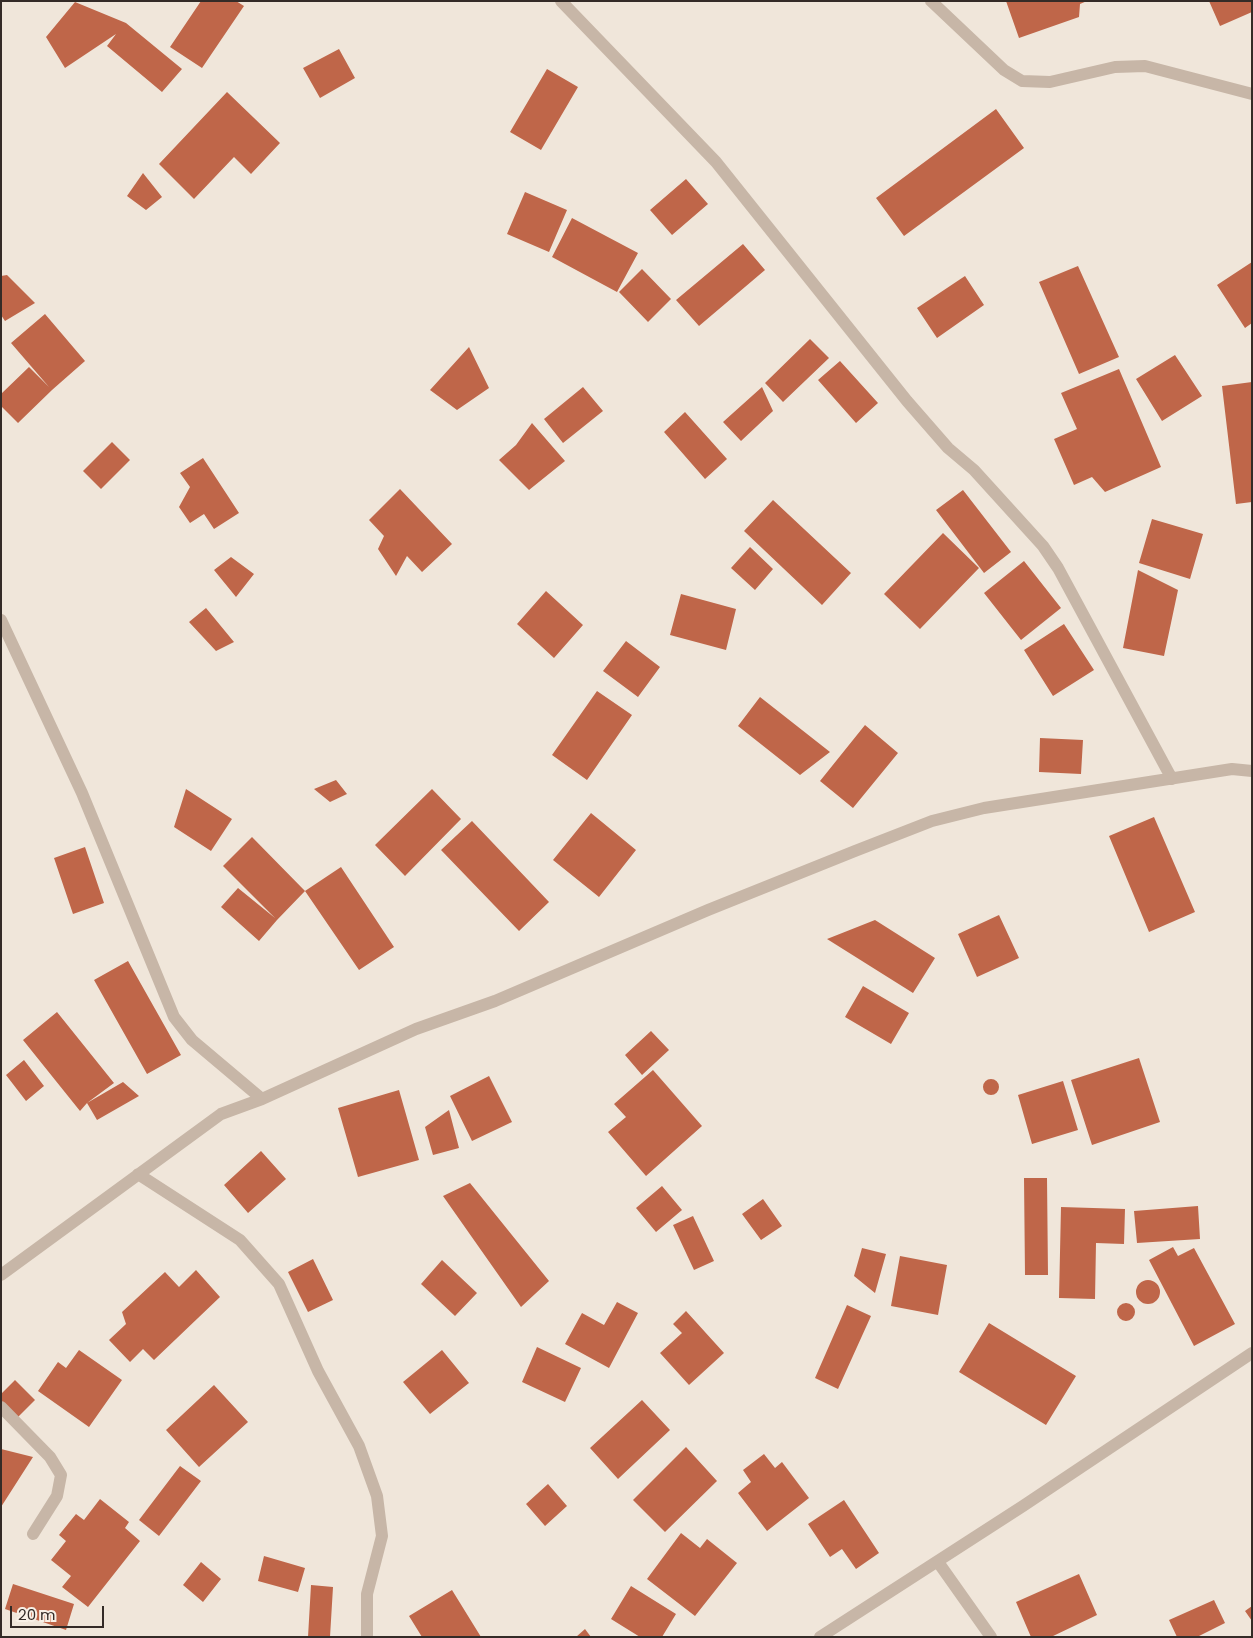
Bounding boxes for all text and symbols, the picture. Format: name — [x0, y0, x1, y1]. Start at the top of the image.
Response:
scale bar — [12, 1596, 106, 1628]
text: 20 m — [18, 1604, 56, 1625]

